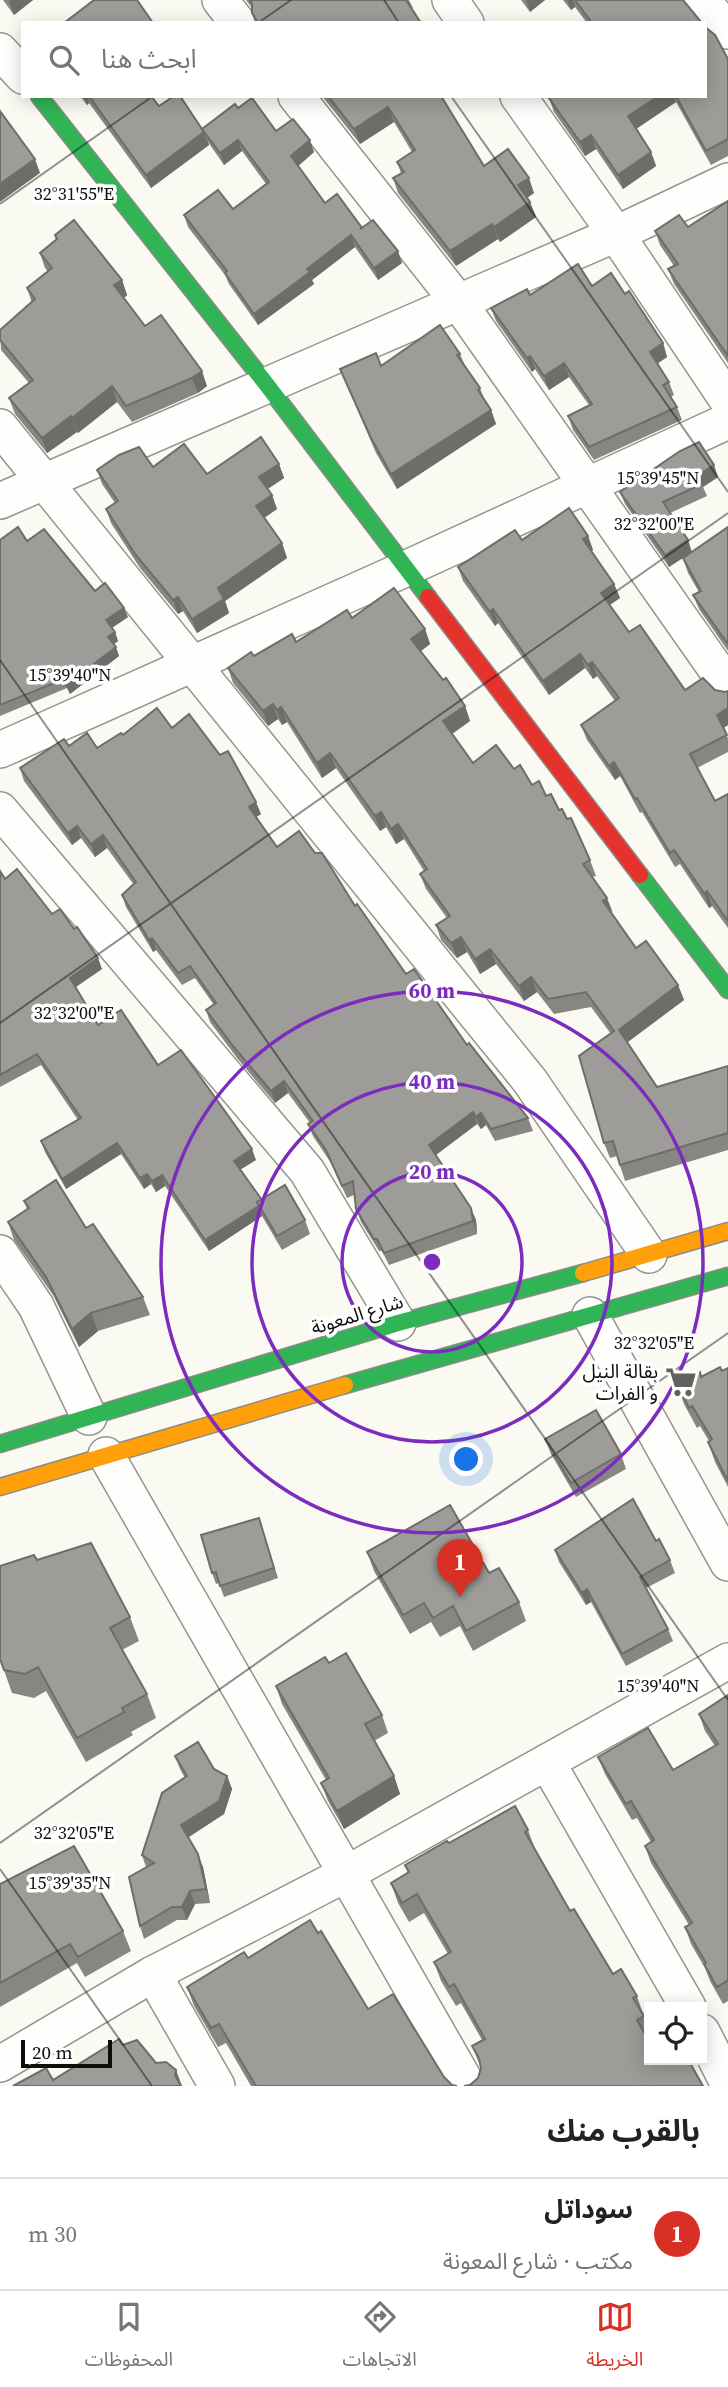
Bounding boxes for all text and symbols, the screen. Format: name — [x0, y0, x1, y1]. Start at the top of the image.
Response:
search box — [21, 21, 707, 98]
icon: search — [45, 41, 83, 79]
text: ابحث هنا — [101, 41, 197, 77]
text: 32°31'55"E — [34, 181, 114, 206]
text: 15°39'45"N — [617, 465, 699, 490]
text: 32°32'00"E — [614, 511, 694, 536]
text: 15°39'40"N — [29, 662, 111, 687]
text: 60 m — [409, 976, 455, 1005]
text: 32°32'00"E — [34, 1000, 114, 1025]
text: 40 m — [409, 1067, 455, 1096]
text: 20 m — [409, 1157, 455, 1186]
centre of rings — [420, 1250, 444, 1274]
street label: شارع المعونة — [308, 1288, 407, 1341]
text: 32°32'05"E — [614, 1330, 694, 1355]
place label: بقالة النيل و الفرات — [582, 1358, 658, 1406]
supermarket icon: بقالة النيل و الفرات — [664, 1365, 698, 1399]
your location — [449, 1442, 483, 1476]
pin: 1 — [437, 1539, 483, 1597]
text: 15°39'40"N — [617, 1673, 699, 1698]
text: 32°32'05"E — [34, 1820, 114, 1845]
text: 15°39'35"N — [29, 1870, 111, 1895]
map controls — [644, 2002, 707, 2065]
button: locate — [644, 2002, 707, 2065]
scale bar — [21, 2037, 112, 2069]
text: 20 m — [32, 2039, 73, 2065]
text: بالقرب منك — [547, 2110, 700, 2151]
text: سوداتل — [544, 2191, 633, 2227]
text: 30 m — [28, 2218, 77, 2250]
text: 1 — [671, 2218, 683, 2250]
text: مكتب · شارع المعونة — [443, 2245, 633, 2277]
tab: المحفوظات — [85, 2298, 173, 2380]
tab: الاتجاهات — [343, 2298, 417, 2380]
tab: الخريطة — [586, 2298, 643, 2380]

